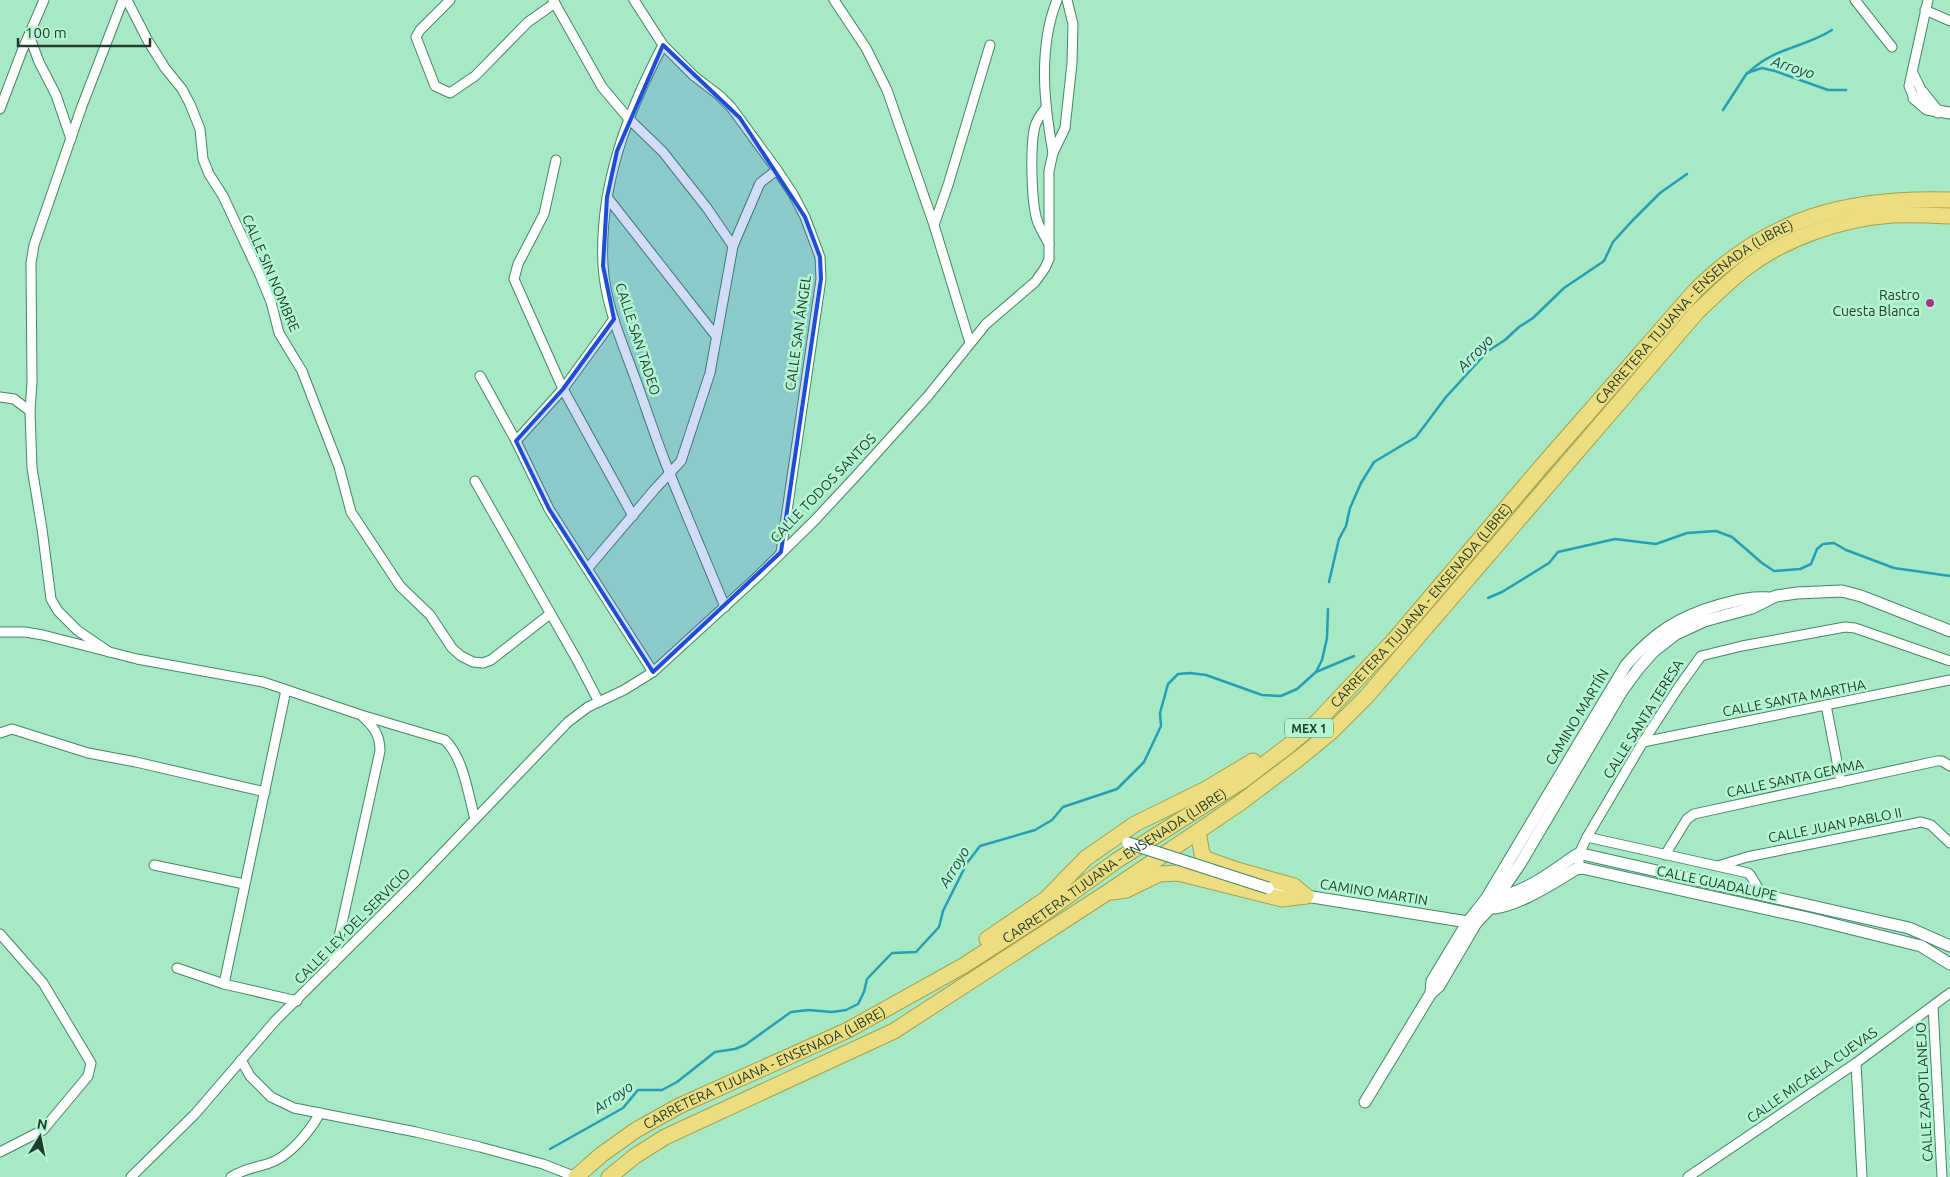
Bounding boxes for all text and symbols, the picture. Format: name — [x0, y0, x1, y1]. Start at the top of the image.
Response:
scale bar — [18, 15, 150, 47]
text: 100 m — [25, 24, 67, 41]
water label: Arroyo — [1768, 52, 1817, 82]
street label: CALLE SIN NOMBRE — [239, 212, 303, 334]
street label: CARRETERA TIJUANA - ENSENADA (LIBRE) — [1592, 217, 1796, 407]
street label: CALLE SAN ÁNGEL — [781, 274, 814, 392]
street label: CALLE SAN TADEO — [612, 281, 664, 397]
place label: Rastro Cuesta Blanca — [1832, 287, 1920, 319]
marker: Rastro Cuesta Blanca — [1924, 297, 1936, 309]
water label: Arroyo — [1453, 331, 1496, 376]
street label: CALLE TODOS SANTOS — [767, 430, 879, 546]
street label: CARRETERA TIJUANA - ENSENADA (LIBRE) — [1327, 500, 1515, 711]
street label: CALLE SANTA TERESA — [1600, 656, 1686, 782]
street label: CAMINO MARTÍN — [1541, 666, 1612, 768]
street label: CALLE SANTA MARTHA — [1721, 676, 1867, 720]
road number: MEX 1 — [1285, 718, 1333, 738]
street label: CALLE SANTA GEMMA — [1725, 756, 1865, 800]
street label: CARRETERA TIJUANA - ENSENADA (LIBRE) — [999, 785, 1229, 947]
street label: CALLE JUAN PABLO II — [1767, 804, 1903, 846]
water label: Arroyo — [935, 844, 973, 891]
street label: CALLE GUADALUPE — [1655, 862, 1779, 904]
street label: CALLE LEY DEL SERVICIO — [291, 865, 413, 987]
street label: CAMINO MARTIN — [1319, 876, 1429, 908]
street label: CARRETERA TIJUANA - ENSENADA (LIBRE) — [640, 1003, 888, 1132]
street label: CALLE ZAPOTLANEJO — [1912, 1022, 1936, 1162]
street label: CALLE MICAELA CUEVAS — [1744, 1024, 1880, 1126]
water label: Arroyo — [589, 1077, 636, 1117]
north arrow — [15, 1112, 65, 1162]
text: N — [36, 1115, 49, 1133]

